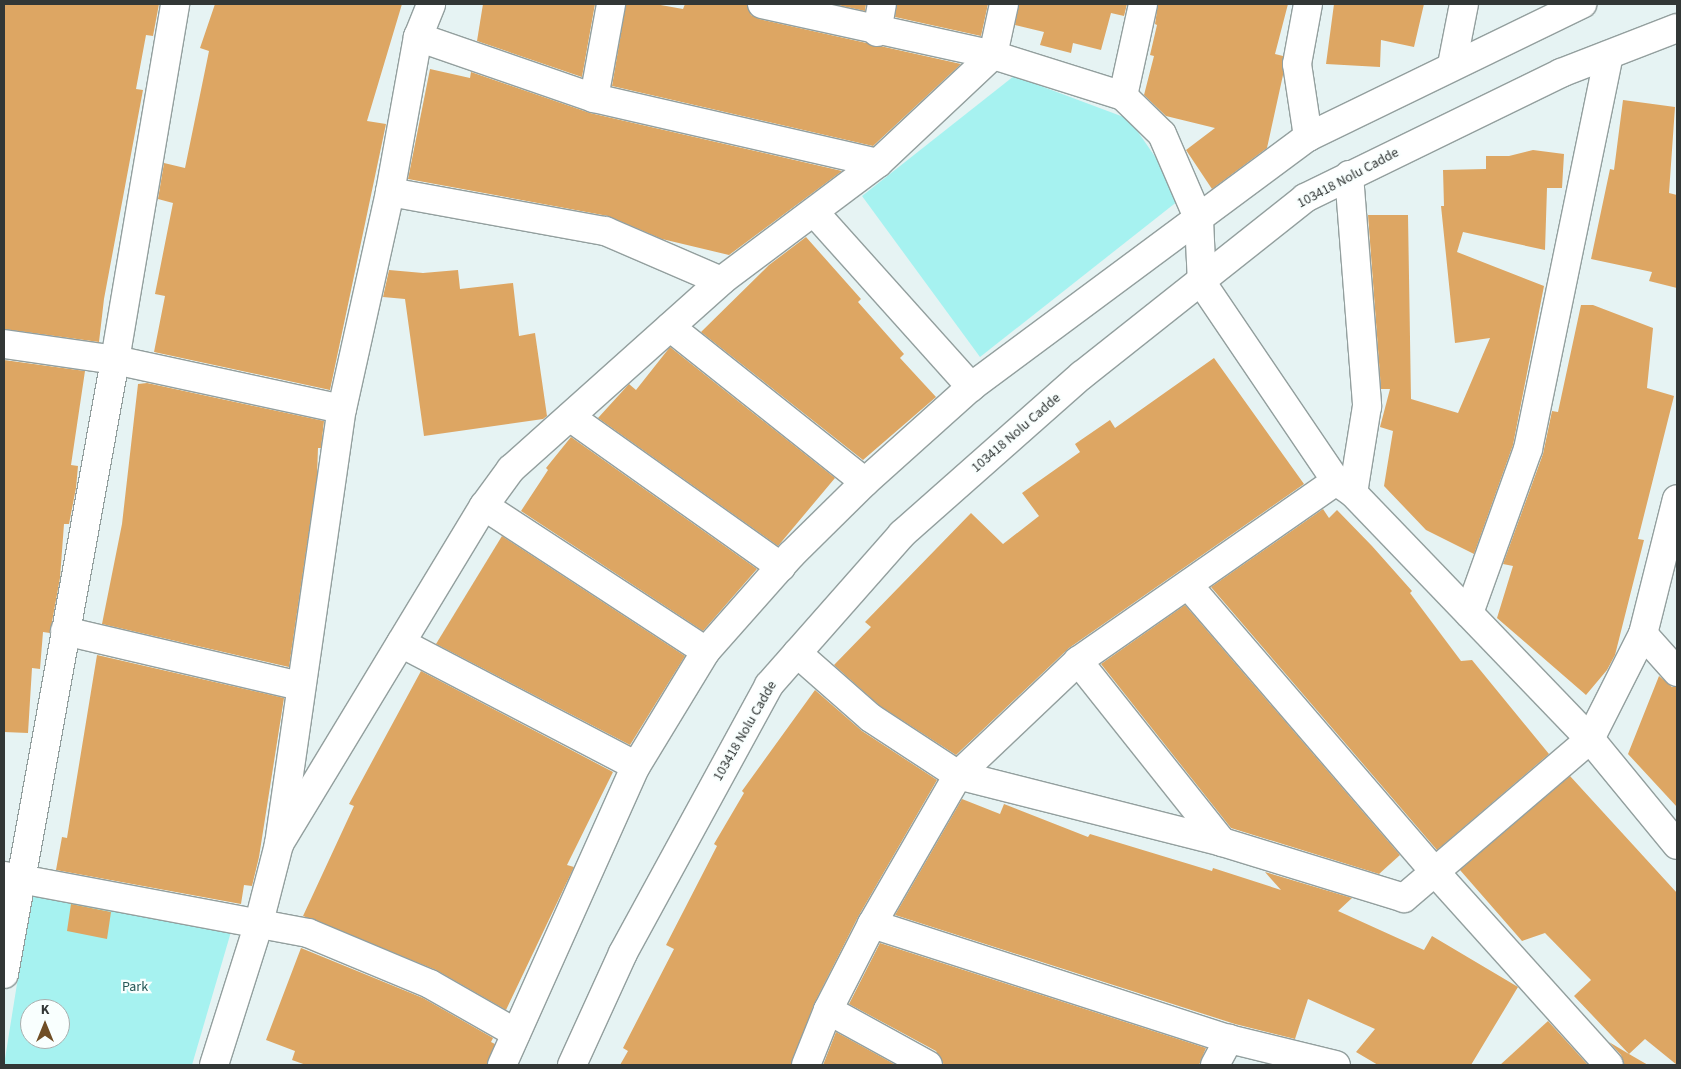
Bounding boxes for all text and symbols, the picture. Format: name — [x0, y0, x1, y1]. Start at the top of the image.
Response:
street label: 103418 Nolu Cadde — [1294, 144, 1402, 212]
street label: 103418 Nolu Cadde — [968, 390, 1064, 476]
street label: 103418 Nolu Cadde — [710, 678, 780, 784]
park label: Park — [122, 979, 148, 995]
north arrow — [20, 999, 70, 1049]
text: K — [41, 1000, 49, 1020]

